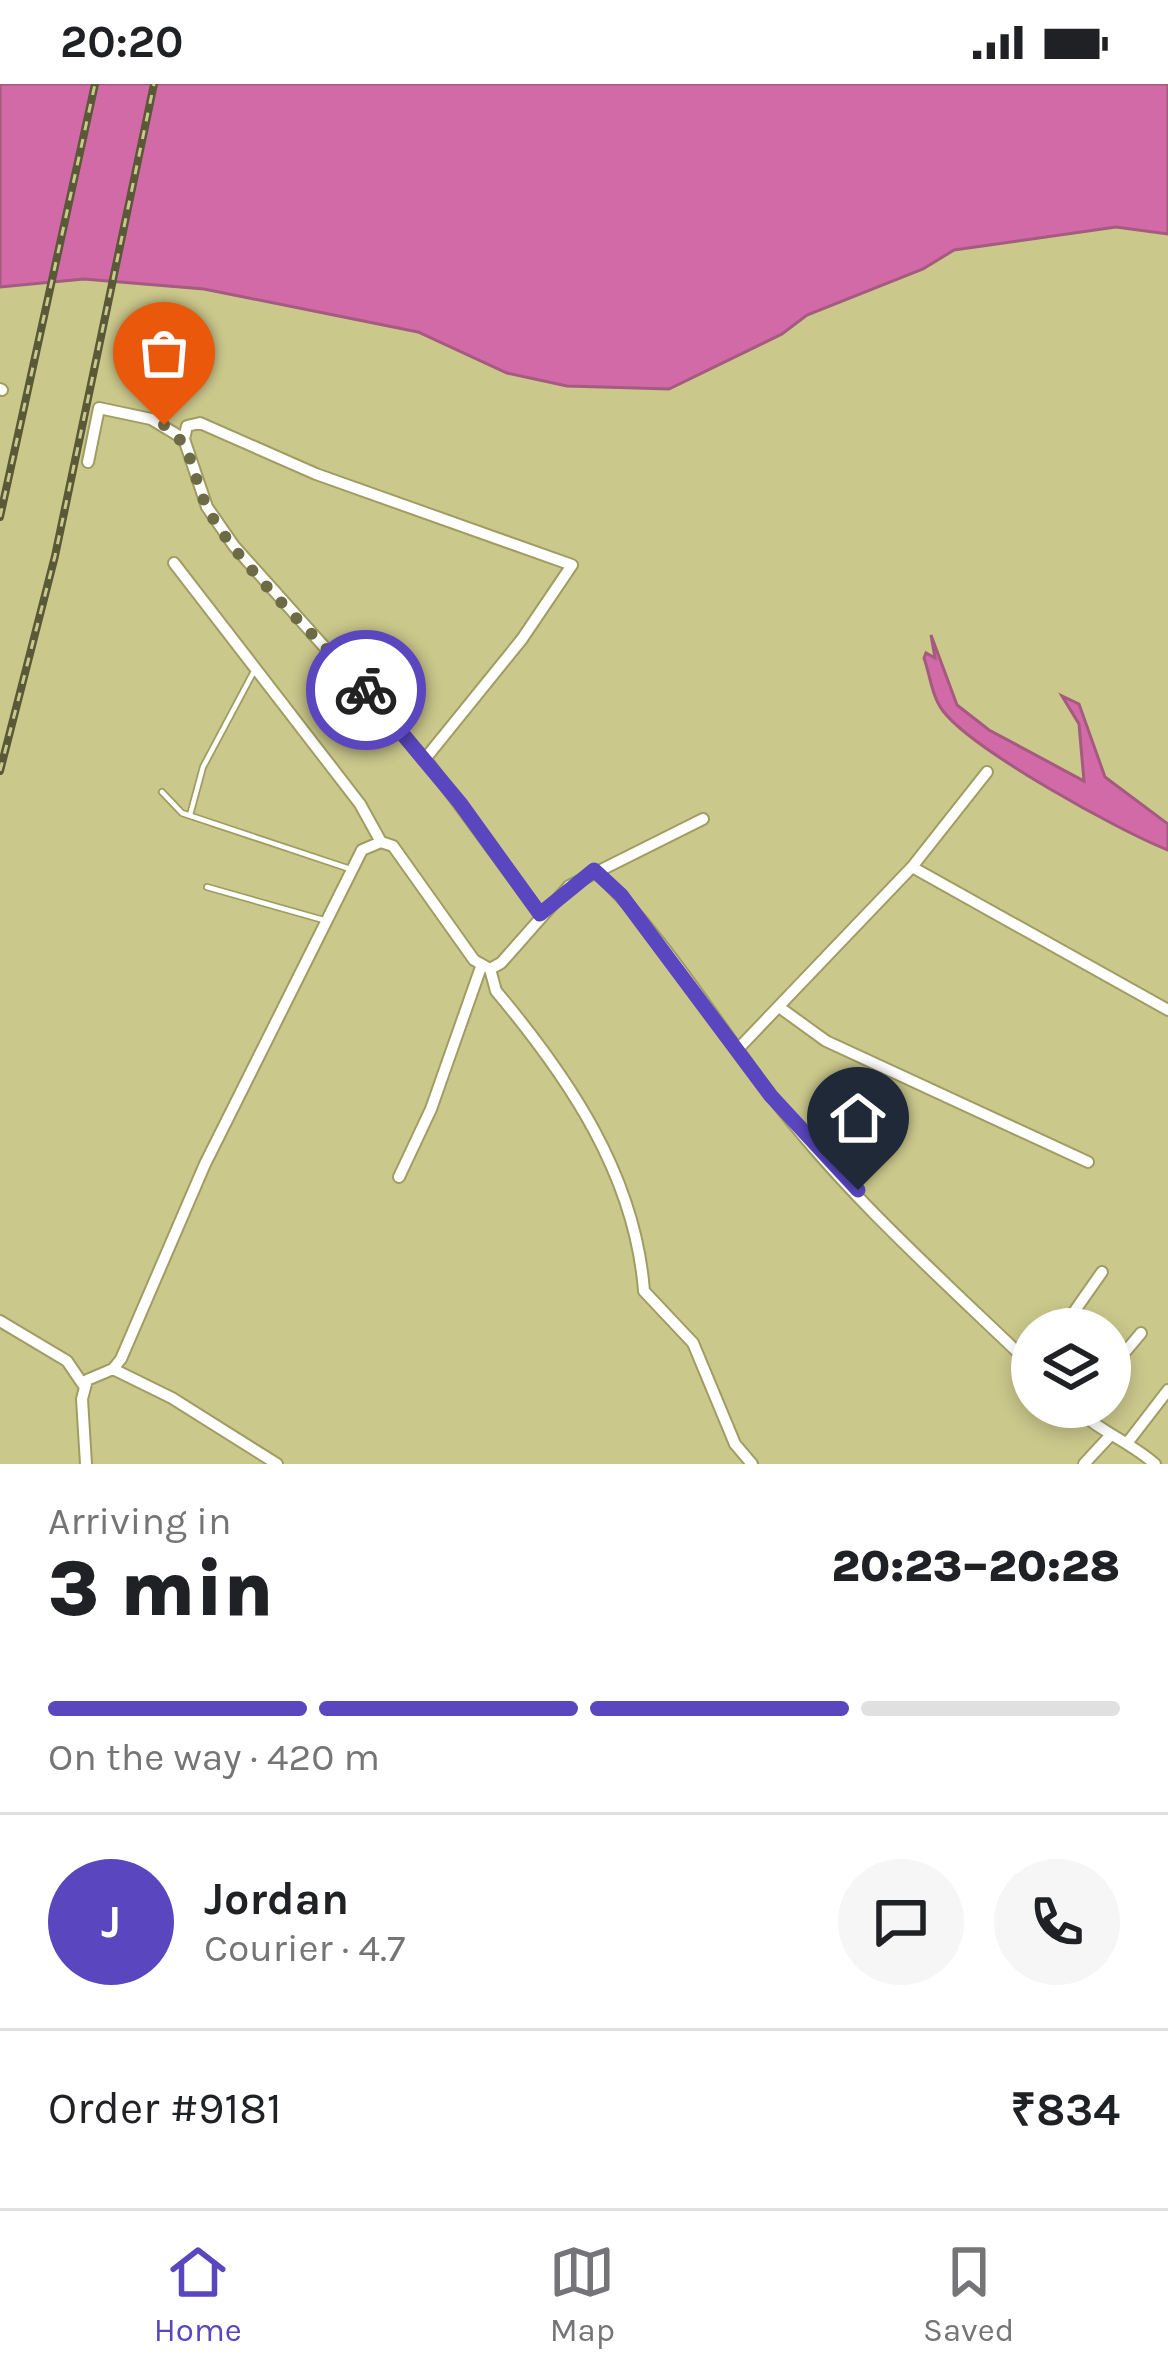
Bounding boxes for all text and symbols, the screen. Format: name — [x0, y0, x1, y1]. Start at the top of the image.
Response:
text: 20:20 — [60, 16, 184, 68]
pin — [113, 302, 215, 425]
icon: bag — [131, 320, 197, 386]
courier — [306, 630, 426, 750]
icon: bike — [333, 657, 399, 723]
pin — [807, 1067, 909, 1190]
icon: home — [825, 1085, 891, 1151]
map controls — [1011, 1308, 1131, 1428]
button: layers — [1011, 1308, 1131, 1428]
text: Arriving in — [48, 1498, 231, 1544]
text: 20:23–20:28 — [832, 1540, 1120, 1592]
text: 3 min — [48, 1543, 273, 1635]
text: On the way · 420 m — [48, 1734, 380, 1780]
button: chat — [838, 1859, 964, 1985]
button: phone — [994, 1859, 1120, 1985]
text: Jordan — [204, 1873, 349, 1925]
text: J — [101, 1896, 121, 1948]
text: Courier · 4.7 — [204, 1925, 405, 1971]
text: Order #9181 — [48, 2082, 282, 2134]
text: ₹834 — [1010, 2084, 1120, 2136]
tab: Home — [154, 2239, 242, 2349]
tab: Map — [549, 2239, 615, 2349]
tab: Saved — [923, 2239, 1014, 2349]

